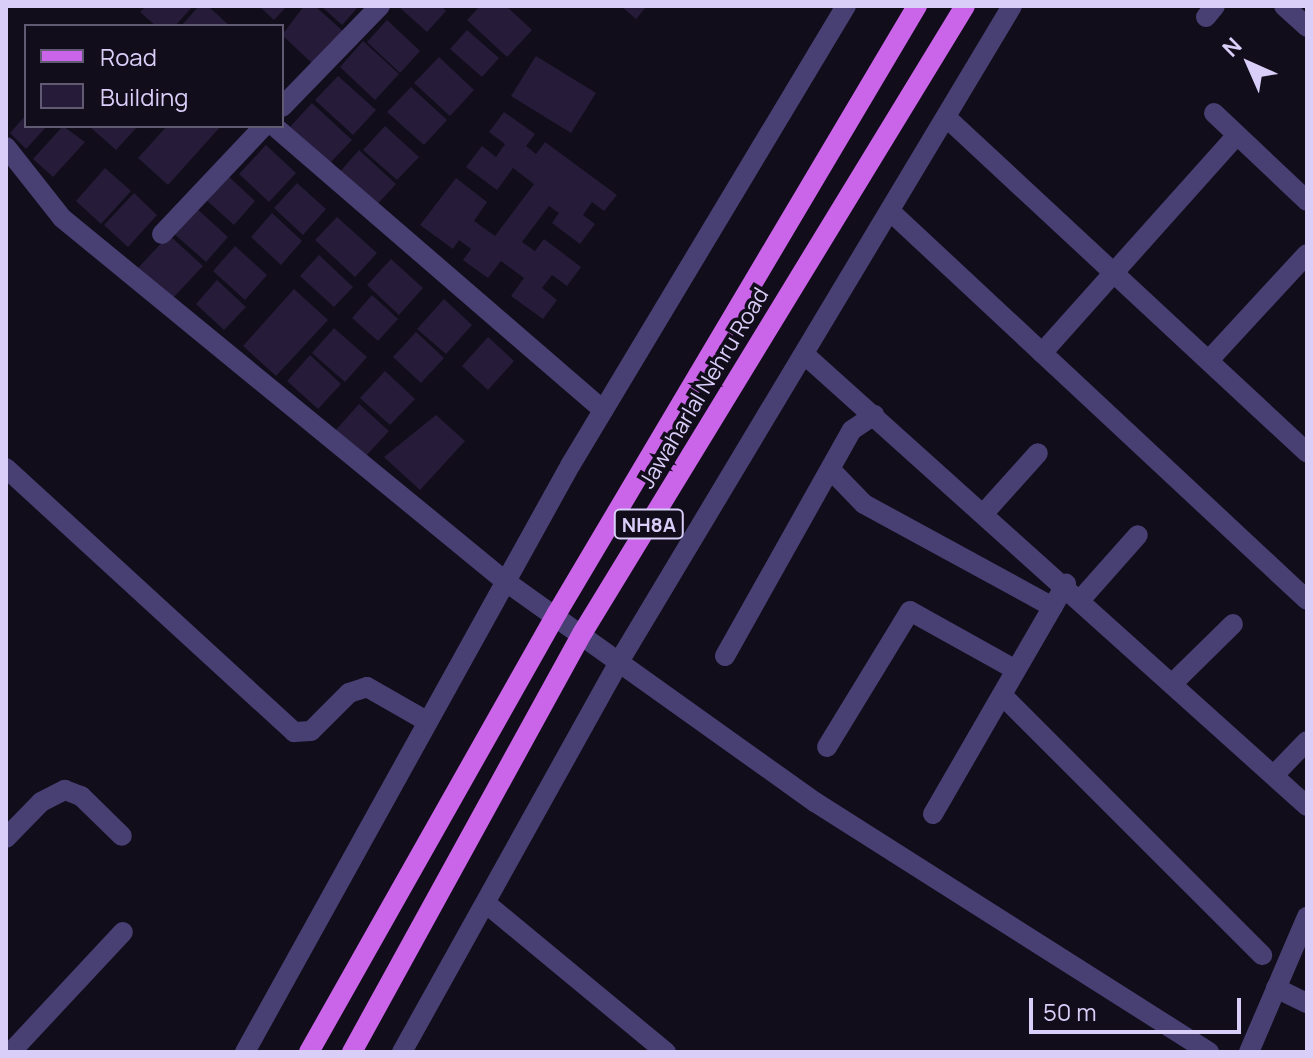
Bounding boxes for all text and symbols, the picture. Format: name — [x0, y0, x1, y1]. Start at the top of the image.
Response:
legend — [24, 24, 284, 128]
north arrow — [1209, 24, 1289, 104]
text: N — [1216, 31, 1248, 63]
text: Road — [100, 40, 157, 73]
text: Building — [100, 80, 188, 113]
street label: Jawaharlal Nehru Road — [634, 283, 774, 493]
road number: NH8A — [613, 508, 685, 540]
scale bar — [1033, 982, 1245, 1032]
text: 50 m — [1043, 995, 1097, 1028]

